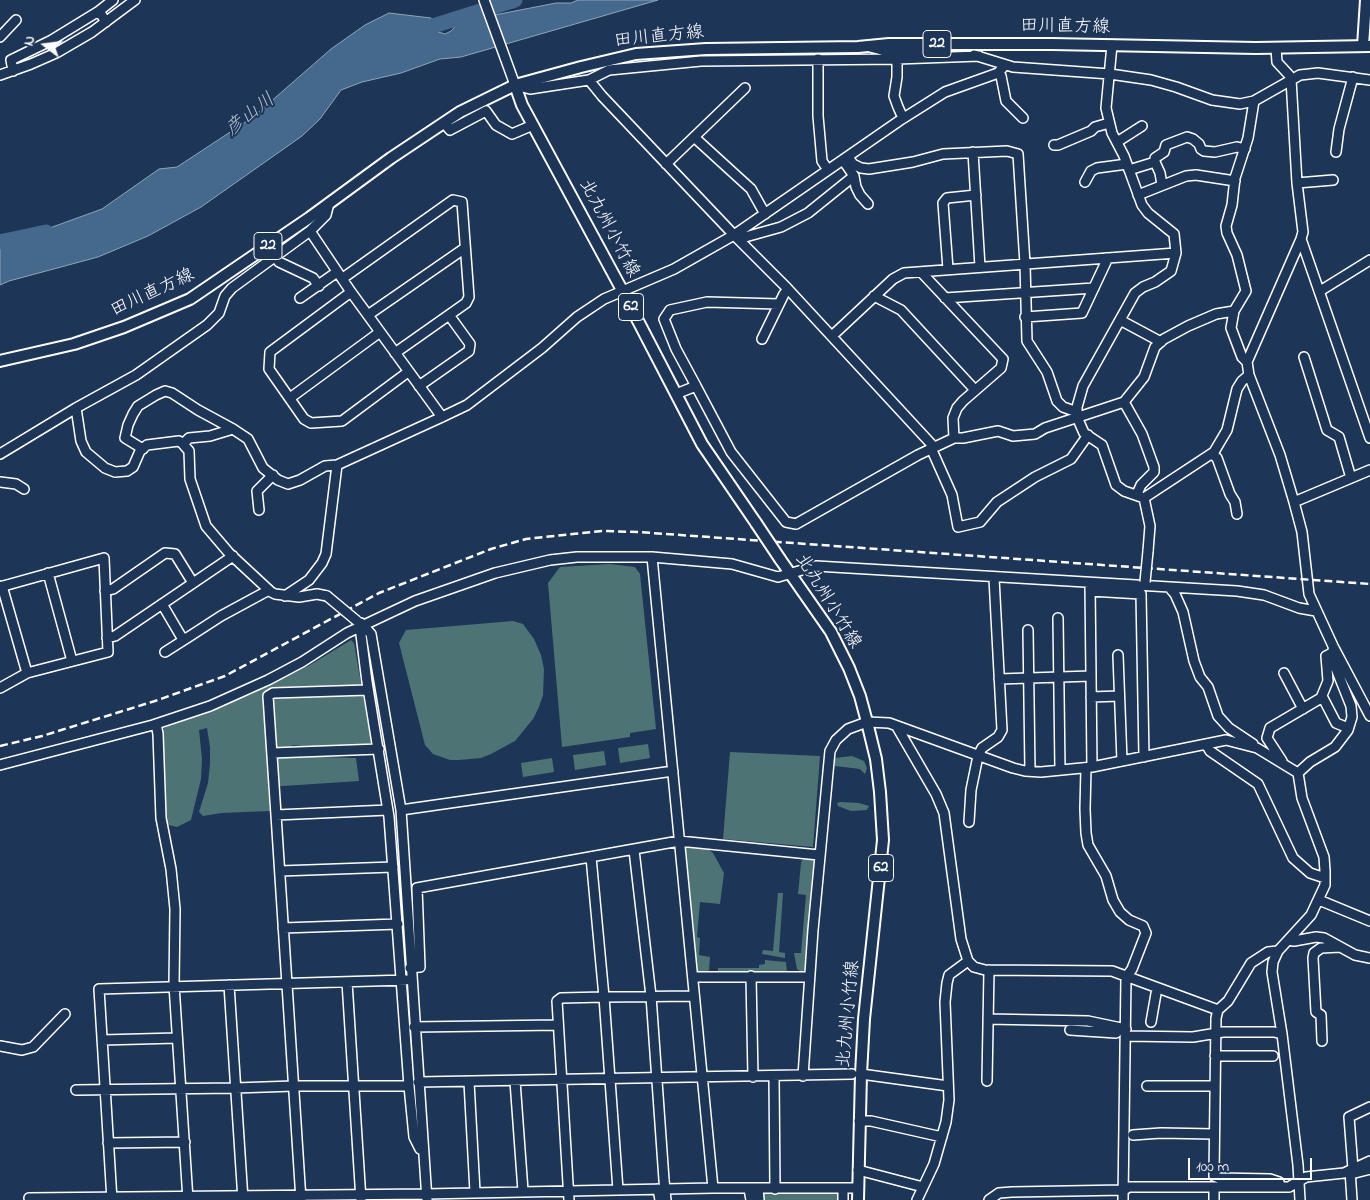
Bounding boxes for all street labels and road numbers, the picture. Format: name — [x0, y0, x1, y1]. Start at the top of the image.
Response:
street label: 田川直方線 — [1020, 16, 1110, 40]
street label: 田川直方線 — [613, 23, 705, 53]
road number: 22 — [923, 31, 951, 58]
street label: 北九州小竹線 — [573, 176, 643, 282]
road number: 22 — [254, 232, 282, 260]
street label: 田川直方線 — [108, 265, 198, 323]
road number: 62 — [618, 294, 644, 320]
street label: 北九州小竹線 — [789, 550, 865, 654]
road number: 62 — [868, 854, 894, 881]
street label: 北九州小竹線 — [835, 959, 865, 1069]

